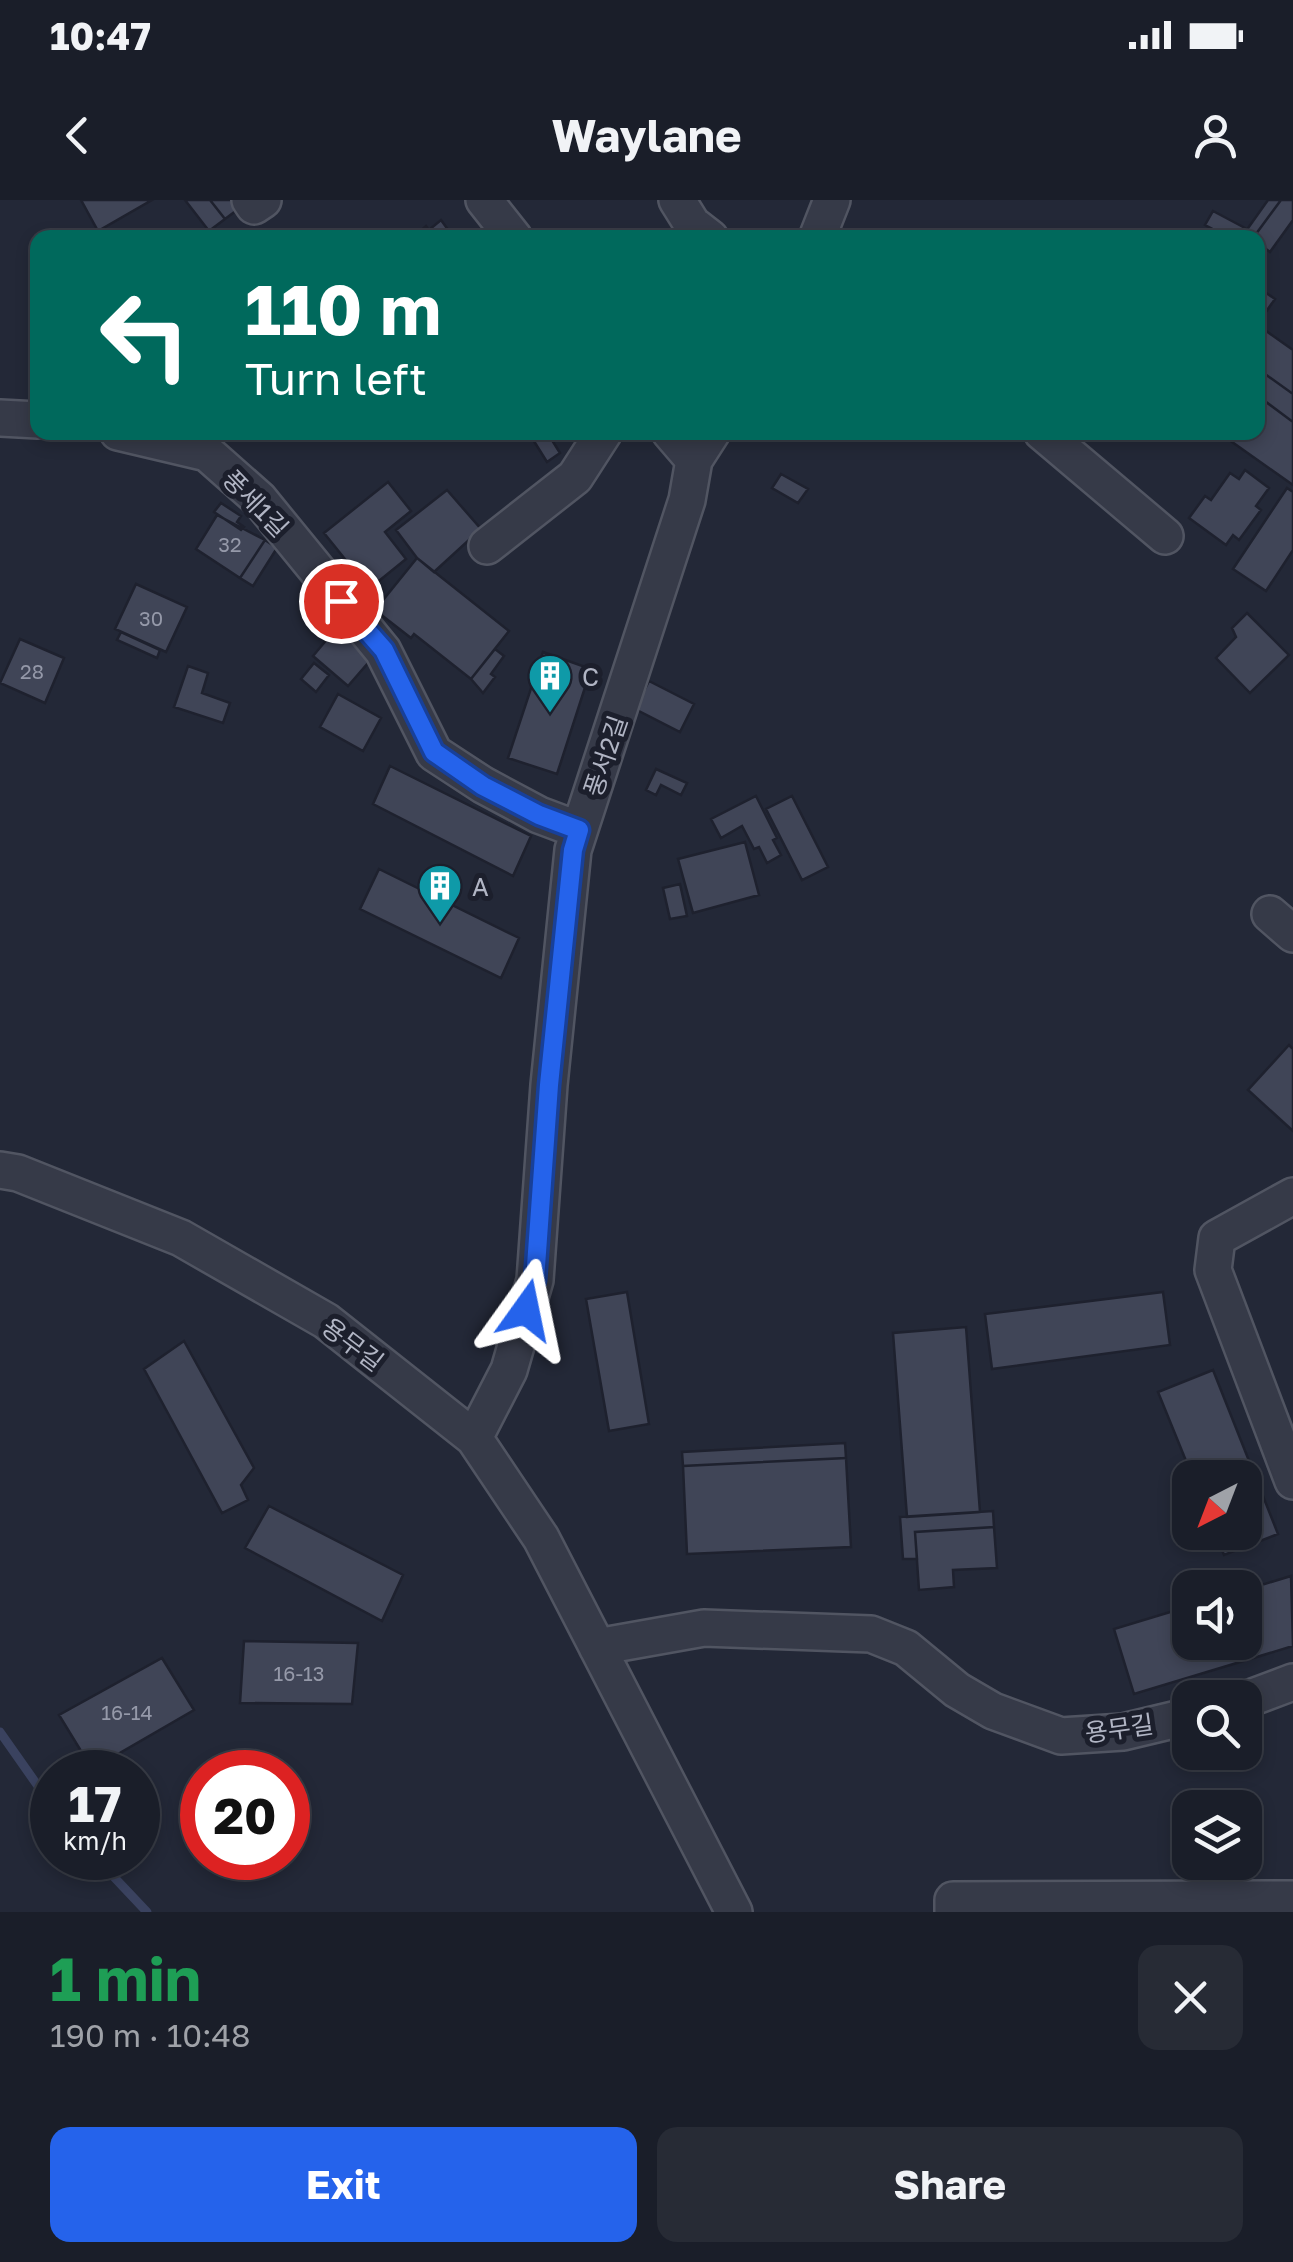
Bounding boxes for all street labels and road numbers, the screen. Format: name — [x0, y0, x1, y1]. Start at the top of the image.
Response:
street label: 풍세1길 — [217, 463, 295, 543]
street label: 풍서2길 — [577, 711, 633, 801]
street label: 용무길 — [316, 1311, 390, 1377]
street label: 용무길 — [1083, 1708, 1155, 1748]

